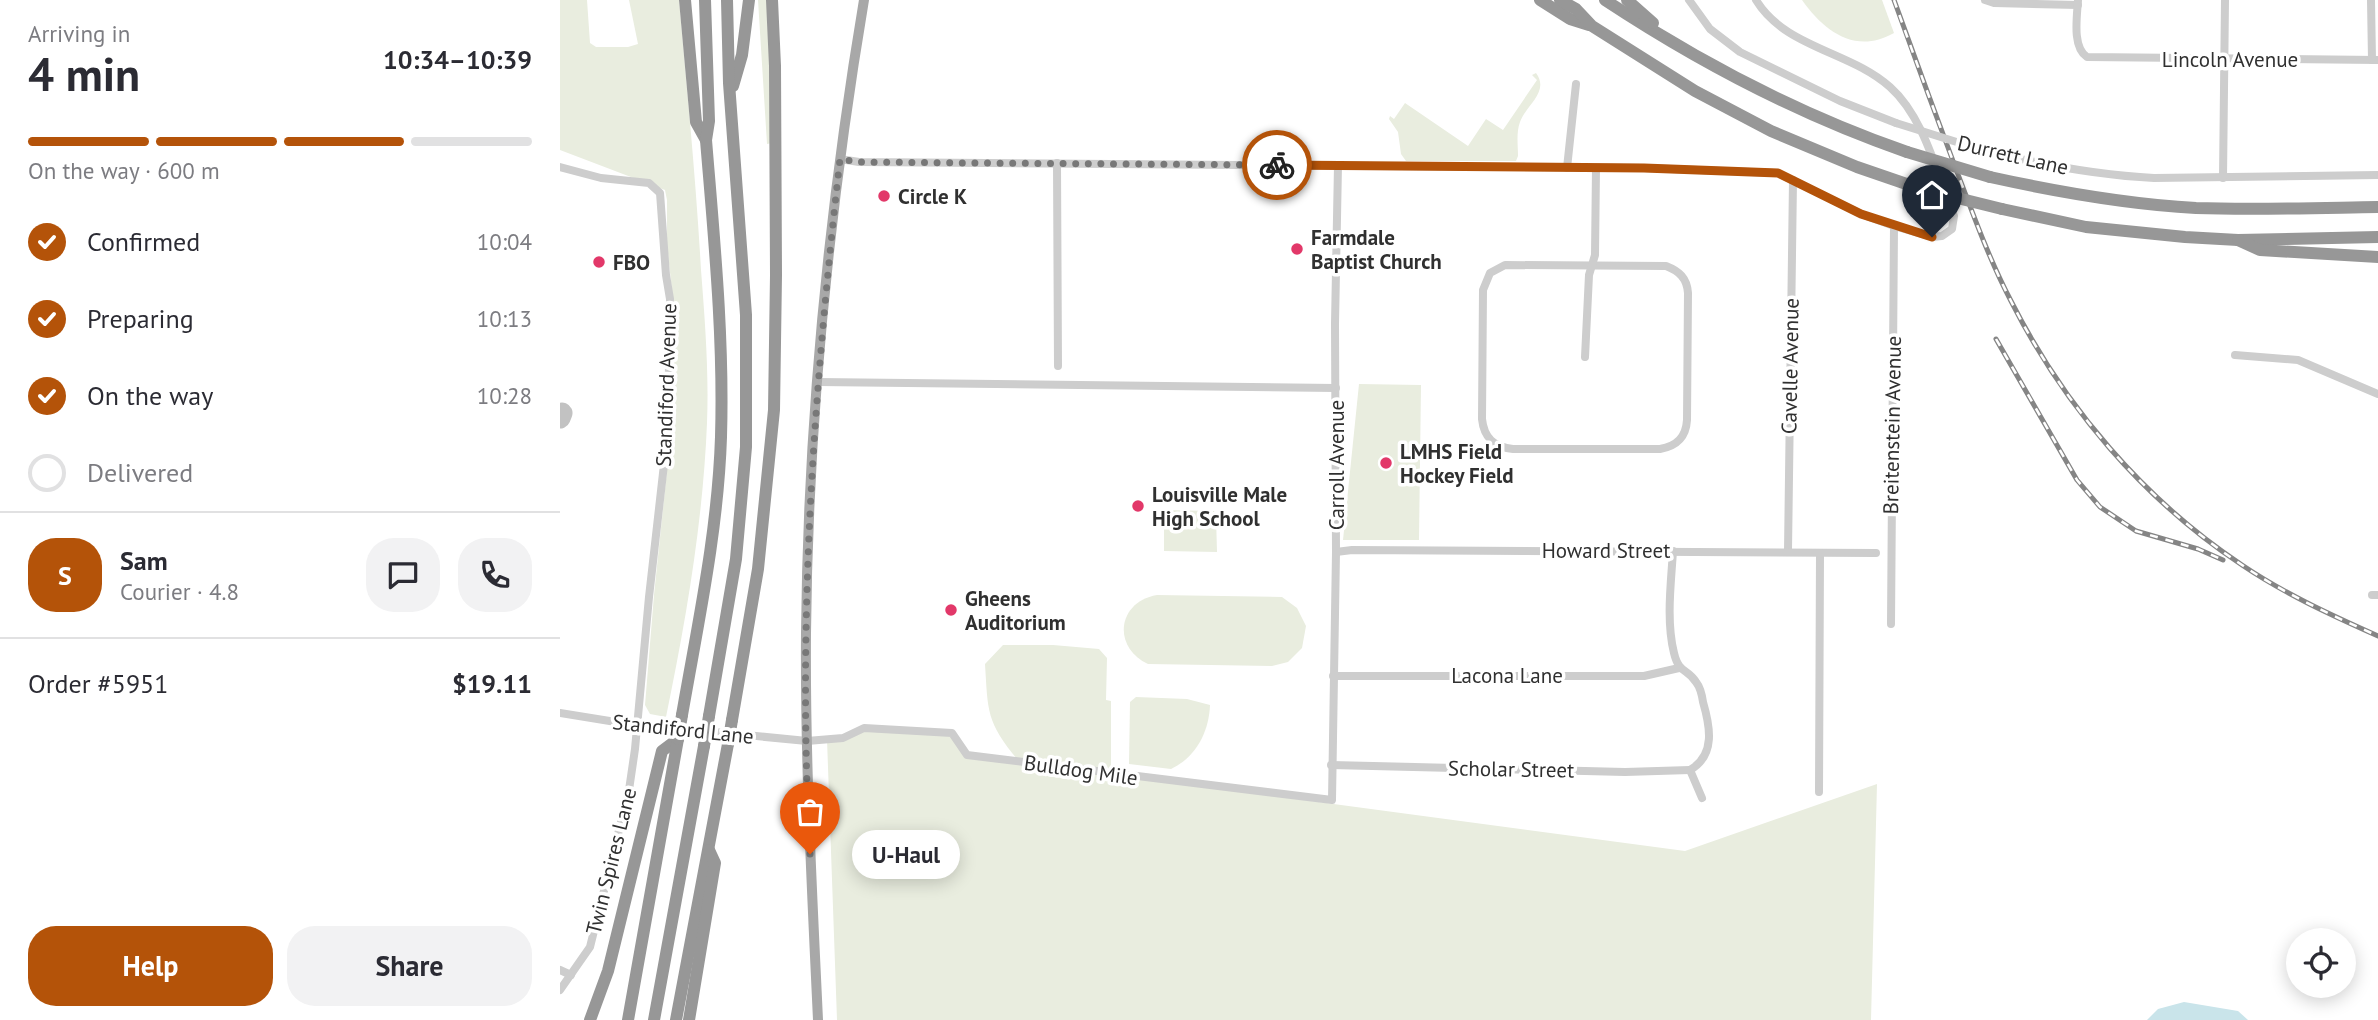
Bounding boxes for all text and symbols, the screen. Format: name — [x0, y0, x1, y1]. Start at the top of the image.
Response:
text: Arriving in — [28, 19, 130, 48]
text: 10:34–10:39 — [383, 43, 532, 76]
text: 4 min — [28, 44, 140, 104]
street label: Lincoln Avenue — [2162, 46, 2298, 73]
street label: Durrett Lane — [1955, 129, 2071, 181]
courier — [1242, 130, 1312, 200]
icon: bike — [1258, 146, 1296, 184]
text: On the way · 600 m — [28, 156, 220, 185]
pin — [1902, 165, 1962, 237]
icon: home — [1913, 176, 1951, 214]
place label: Circle K — [898, 183, 967, 210]
marker: Circle K — [876, 188, 892, 204]
icon: check — [28, 223, 66, 261]
place label: Farmdale Baptist Church — [1311, 224, 1442, 275]
text: Confirmed — [87, 225, 200, 258]
text: 10:04 — [477, 227, 532, 256]
marker: Farmdale Baptist Church — [1289, 241, 1305, 257]
place label: FBO — [613, 249, 650, 276]
marker: FBO — [591, 254, 607, 270]
street label: Cavelle Avenue — [1775, 298, 1805, 434]
icon: check — [28, 300, 66, 338]
text: Preparing — [87, 302, 194, 335]
street label: Standiford Avenue — [650, 303, 682, 467]
text: 10:13 — [477, 304, 532, 333]
street label: Breitenstein Avenue — [1877, 335, 1907, 515]
icon: check — [28, 377, 66, 415]
text: On the way — [87, 379, 213, 412]
text: 10:28 — [477, 381, 532, 410]
street label: Carroll Avenue — [1323, 400, 1350, 530]
place label: LMHS Field Hockey Field — [1400, 438, 1514, 489]
marker: LMHS Field Hockey Field — [1378, 455, 1394, 471]
text: Delivered — [87, 456, 193, 489]
place label: Louisville Male High School — [1152, 481, 1287, 532]
marker: Louisville Male High School — [1130, 498, 1146, 514]
street label: Howard Street — [1542, 537, 1670, 564]
button: chat — [366, 538, 440, 612]
button: phone — [458, 538, 532, 612]
text: Sam — [120, 544, 168, 577]
text: S — [58, 559, 72, 592]
text: Courier · 4.8 — [120, 577, 239, 606]
place label: Gheens Auditorium — [965, 585, 1066, 636]
marker: Gheens Auditorium — [943, 602, 959, 618]
street label: Lacona Lane — [1451, 662, 1563, 689]
text: Order #5951 — [28, 667, 168, 700]
text: $19.11 — [452, 667, 532, 700]
street label: Standiford Lane — [611, 708, 755, 750]
street label: Bulldog Mile — [1023, 749, 1139, 791]
street label: Scholar Street — [1448, 754, 1574, 784]
pin — [780, 782, 840, 854]
street label: Twin Spires Lane — [580, 785, 642, 937]
icon: bag — [791, 793, 829, 831]
callout: U-Haul — [852, 830, 960, 878]
text: U-Haul — [872, 840, 940, 869]
button: Help — [28, 926, 273, 1006]
button: Share — [287, 926, 532, 1006]
map controls — [2286, 928, 2356, 998]
button: locate — [2286, 928, 2356, 998]

